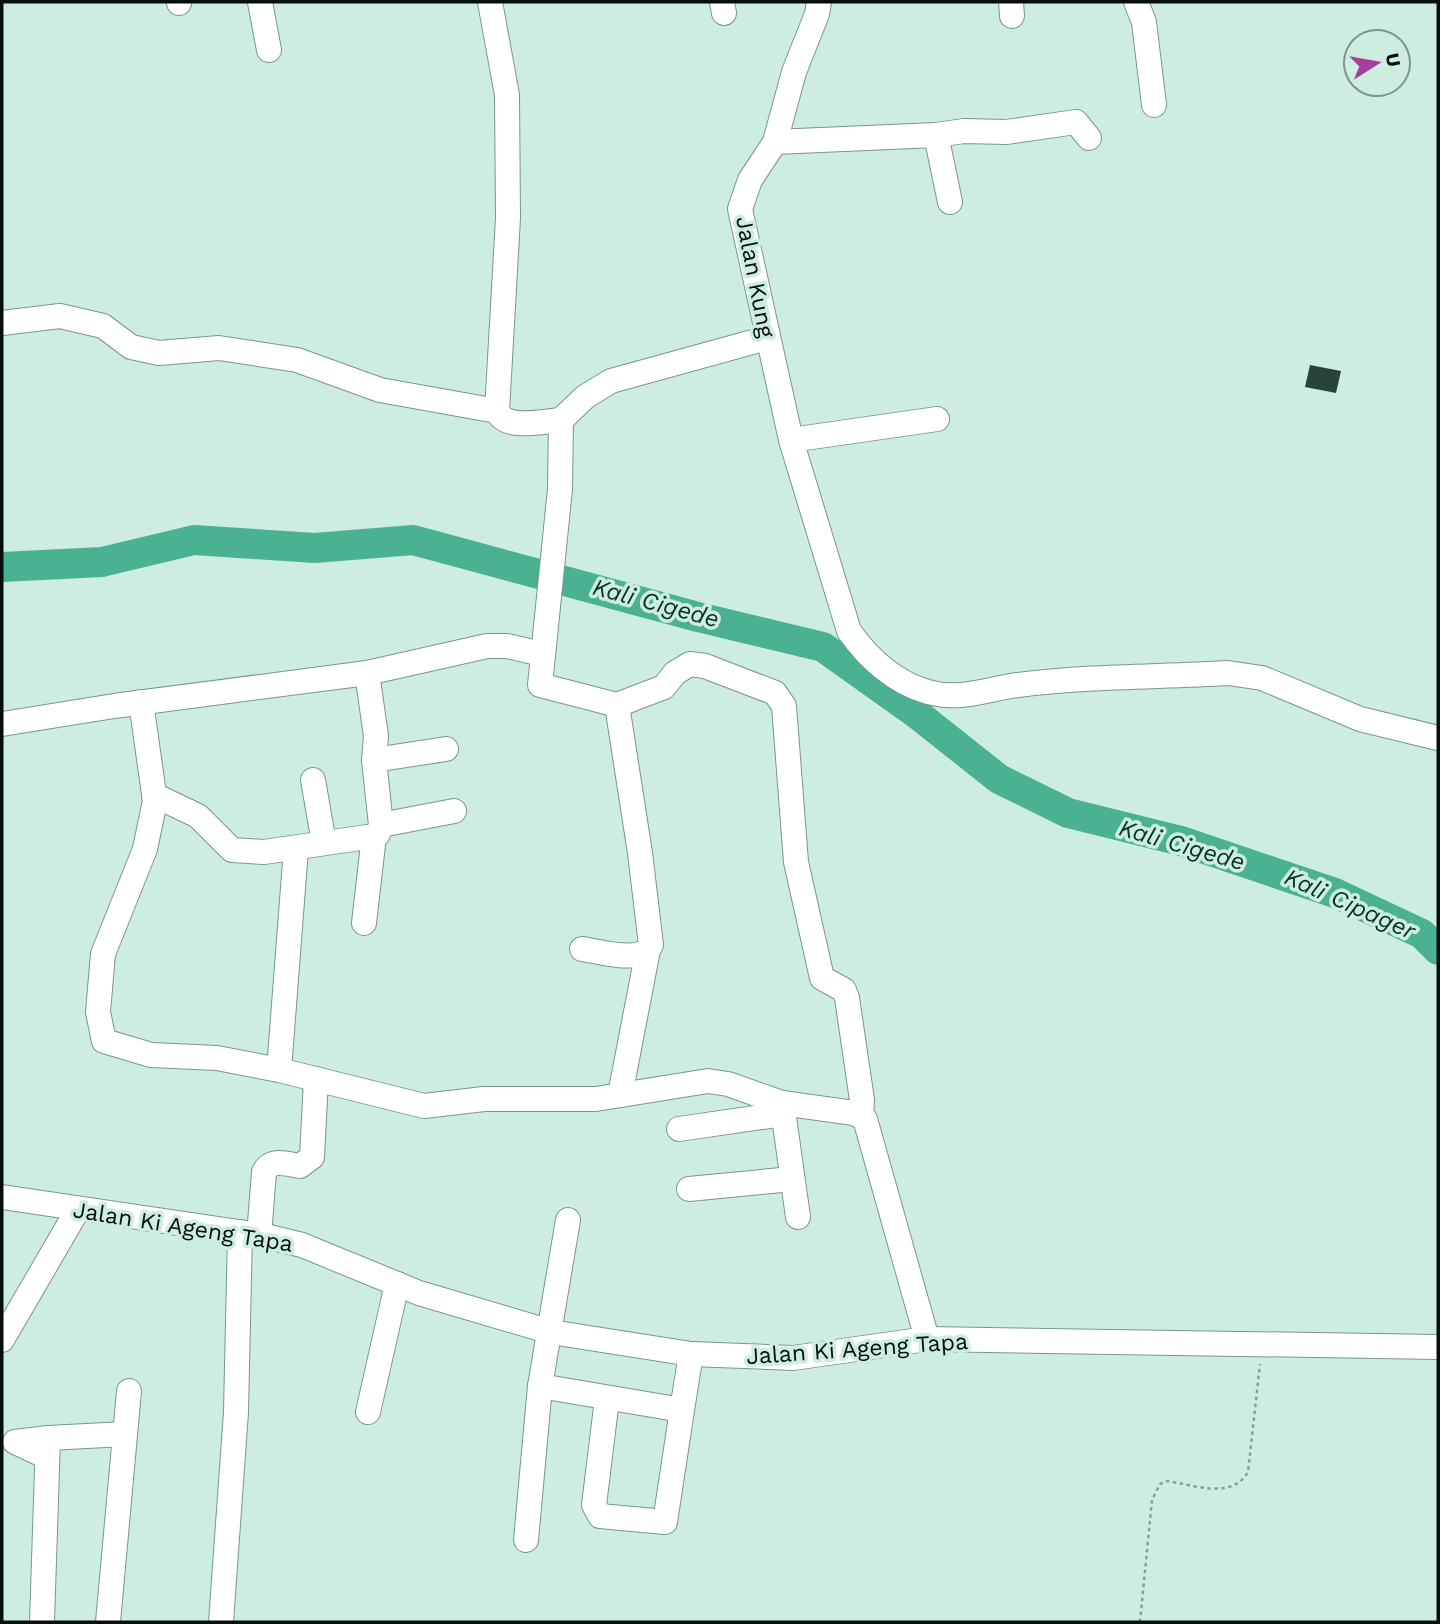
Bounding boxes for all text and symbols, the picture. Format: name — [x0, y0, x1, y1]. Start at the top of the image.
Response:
north arrow — [1342, 28, 1412, 98]
text: U — [1381, 51, 1406, 69]
street label: Jalan Kung — [730, 214, 780, 341]
water label: Kali Cigede — [590, 573, 722, 633]
water label: Kali Cigede — [1116, 814, 1248, 876]
water label: Kali Cipager — [1280, 863, 1421, 946]
street label: Jalan Ki Ageng Tapa — [71, 1196, 295, 1258]
street label: Jalan Ki Ageng Tapa — [745, 1328, 969, 1370]

